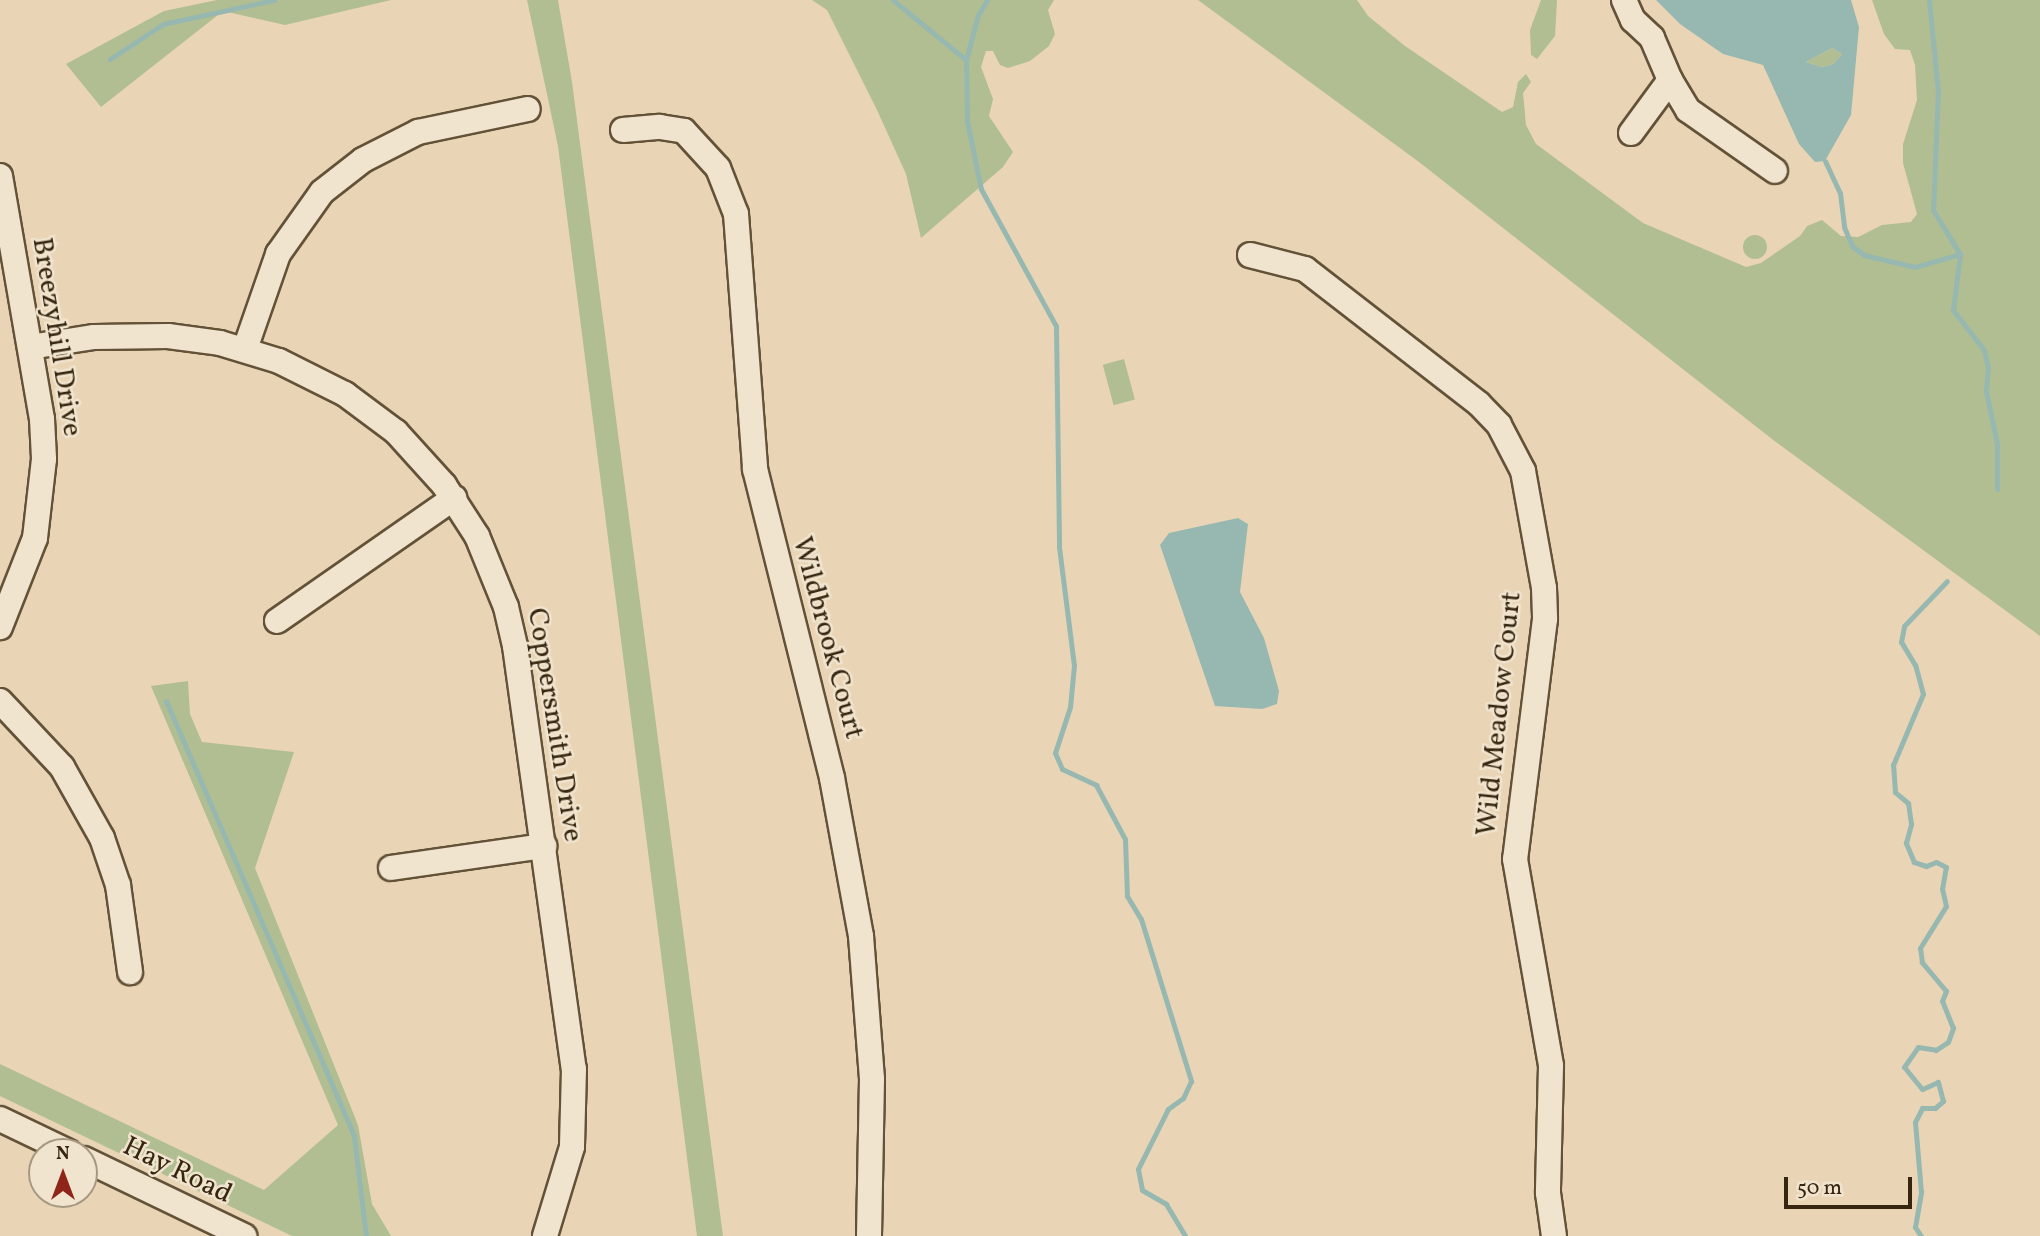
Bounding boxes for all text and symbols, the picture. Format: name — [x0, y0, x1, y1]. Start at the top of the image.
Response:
street label: Breezyhill Drive — [24, 235, 88, 439]
street label: Wildbrook Court — [784, 533, 870, 743]
street label: Wild Meadow Court — [1470, 590, 1530, 838]
street label: Coppersmith Drive — [519, 606, 589, 844]
street label: Hay Road — [117, 1130, 237, 1212]
north arrow — [28, 1138, 98, 1208]
text: N — [56, 1141, 70, 1167]
scale bar — [1788, 1162, 1916, 1206]
text: 50 m — [1797, 1174, 1842, 1203]

